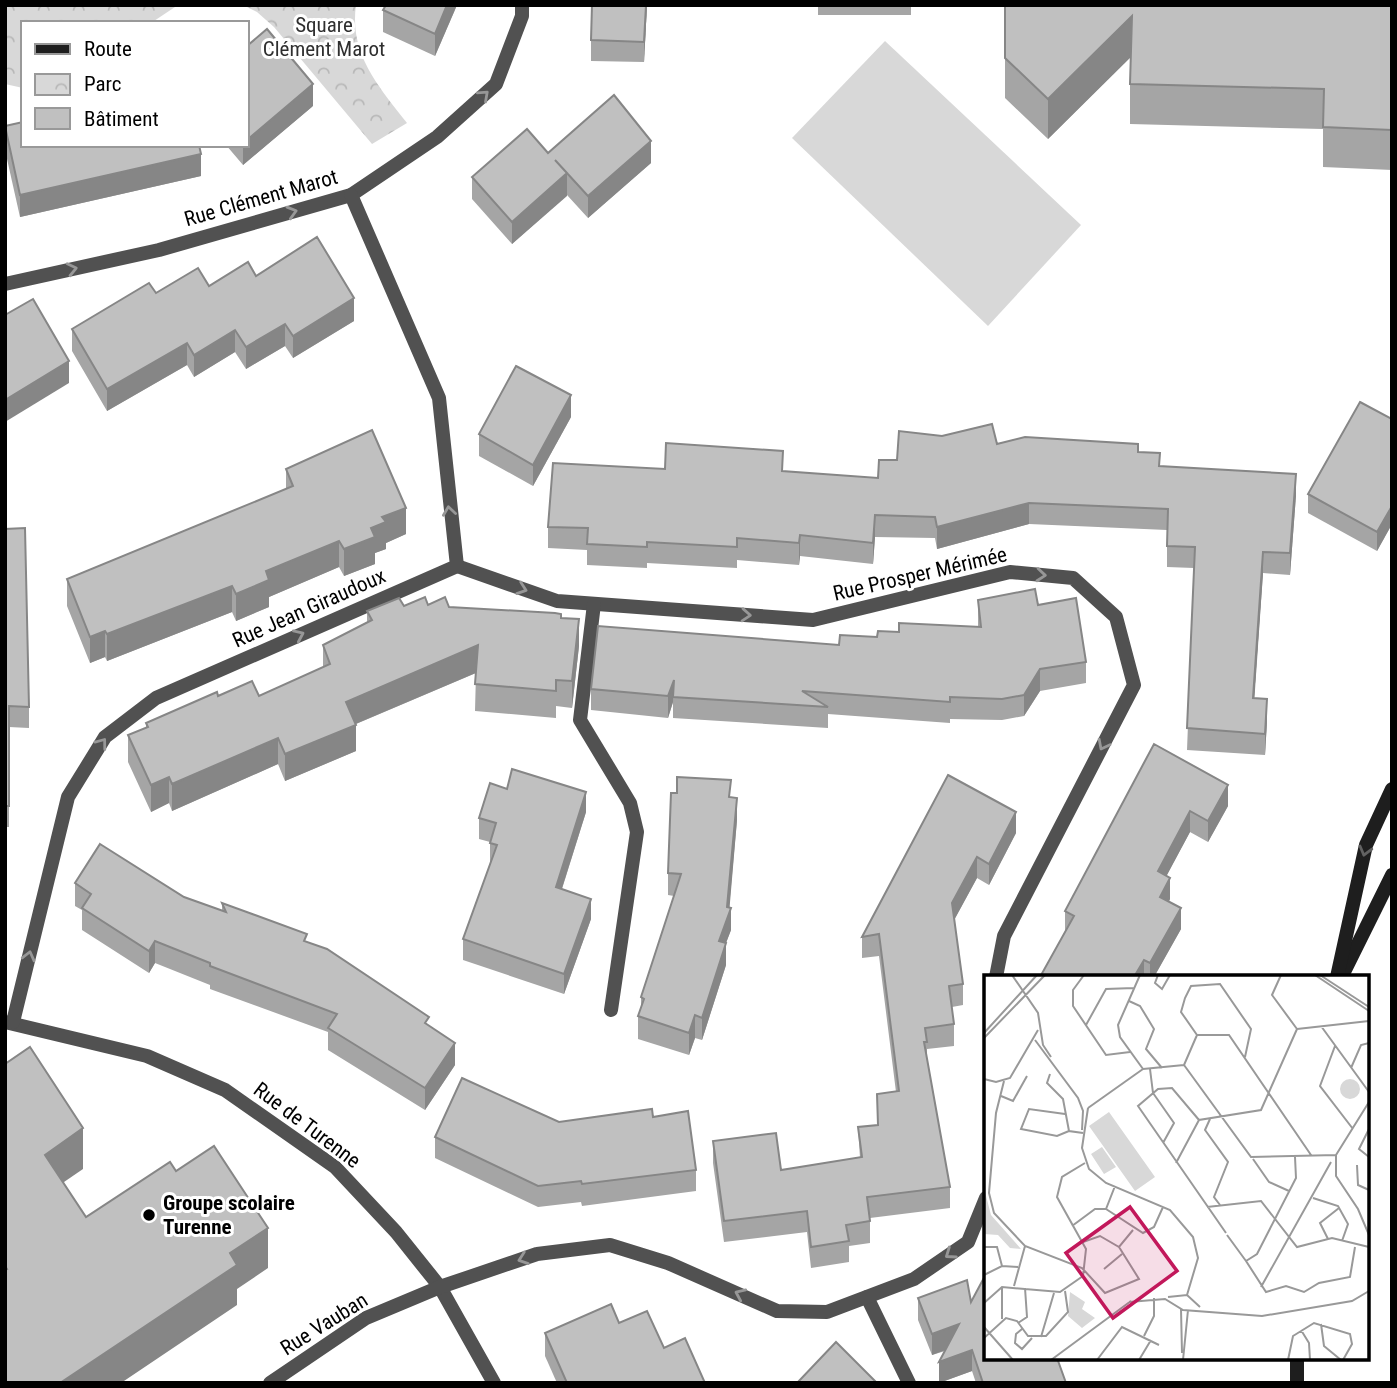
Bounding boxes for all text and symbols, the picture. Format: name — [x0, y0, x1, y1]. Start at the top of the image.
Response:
park label: Square Clément Marot — [263, 13, 385, 61]
legend — [21, 21, 248, 147]
text: Route — [84, 37, 132, 61]
text: Parc — [84, 72, 122, 96]
one-way arrow — [475, 91, 488, 103]
text: Bâtiment — [84, 107, 159, 131]
street label: Rue Clément Marot — [182, 165, 340, 231]
one-way arrow — [286, 205, 298, 220]
one-way arrow — [66, 263, 78, 277]
one-way arrow — [442, 505, 457, 517]
street label: Rue Prosper Mérimée — [831, 542, 1009, 606]
street label: Rue Jean Giraudoux — [229, 564, 389, 652]
one-way arrow — [1036, 567, 1047, 582]
one-way arrow — [515, 581, 527, 595]
one-way arrow — [741, 607, 752, 622]
one-way arrow — [292, 629, 305, 643]
one-way arrow — [1097, 738, 1111, 750]
one-way arrow — [94, 739, 107, 751]
one-way arrow — [1359, 845, 1374, 857]
one-way arrow — [21, 950, 35, 962]
inset map — [984, 975, 1369, 1360]
street label: Rue de Turenne — [249, 1077, 365, 1173]
place label: Groupe scolaire Turenne — [163, 1191, 295, 1239]
marker: Groupe scolaire Turenne — [141, 1207, 157, 1223]
one-way arrow — [945, 1246, 958, 1258]
one-way arrow — [518, 1251, 530, 1265]
street label: Rue Vauban — [276, 1288, 372, 1360]
one-way arrow — [735, 1288, 747, 1302]

